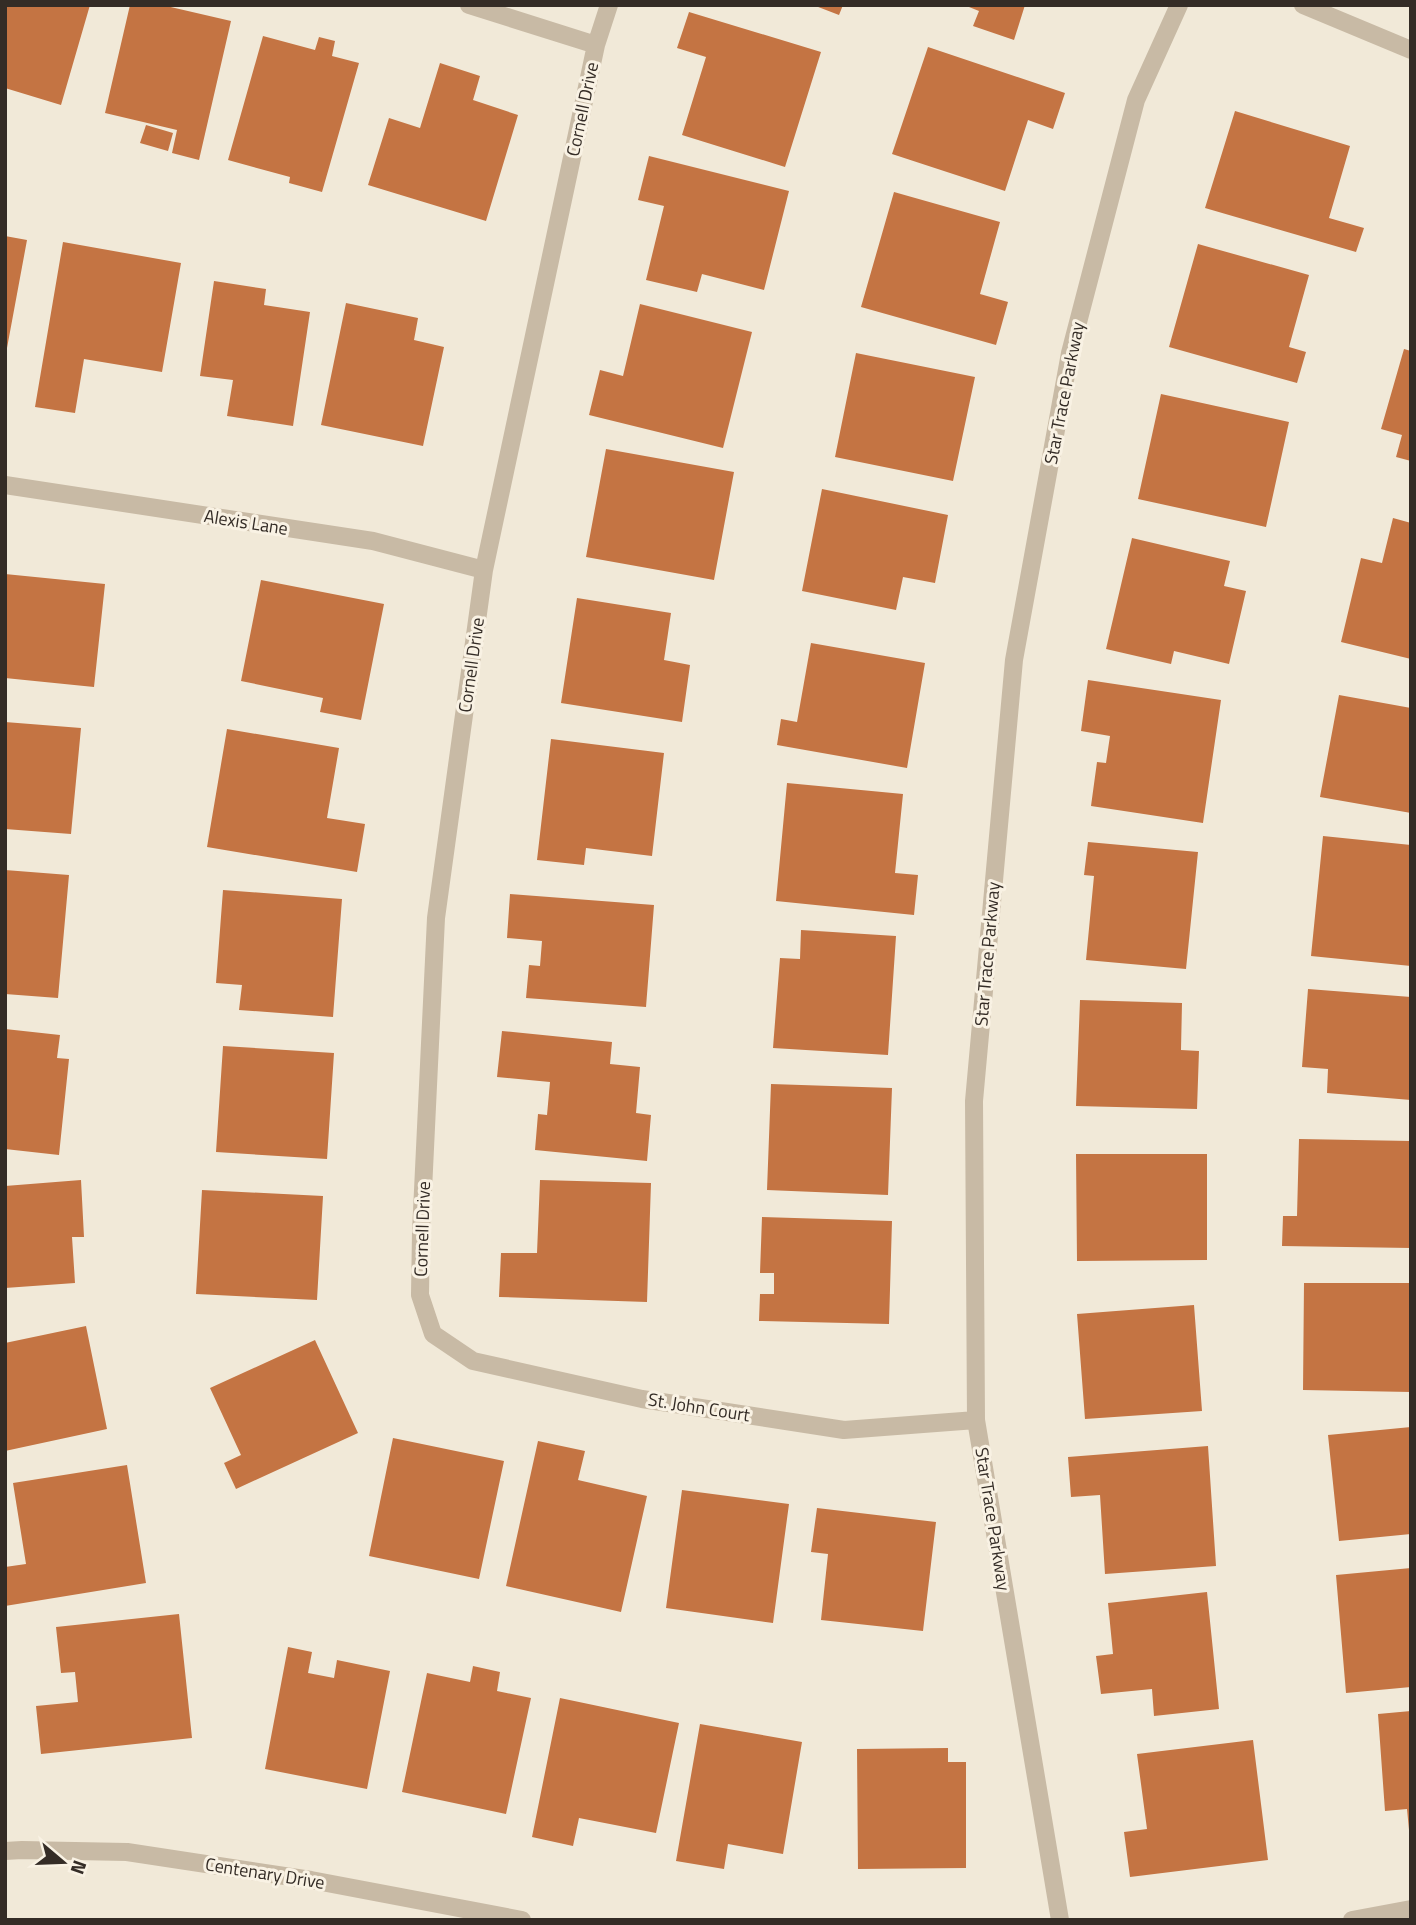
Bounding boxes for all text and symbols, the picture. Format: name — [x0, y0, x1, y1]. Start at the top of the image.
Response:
street label: Cornell Drive — [559, 59, 605, 159]
street label: Star Trace Parkway — [1037, 319, 1091, 467]
street label: Alexis Lane — [202, 502, 290, 542]
street label: Cornell Drive — [451, 616, 491, 714]
street label: Star Trace Parkway — [967, 880, 1007, 1027]
street label: Cornell Drive — [407, 1181, 437, 1277]
street label: St. John Court — [646, 1386, 753, 1428]
street label: Star Trace Parkway — [968, 1445, 1018, 1593]
north arrow — [28, 1827, 98, 1897]
street label: Centenary Drive — [203, 1850, 327, 1896]
text: N — [64, 1857, 95, 1879]

